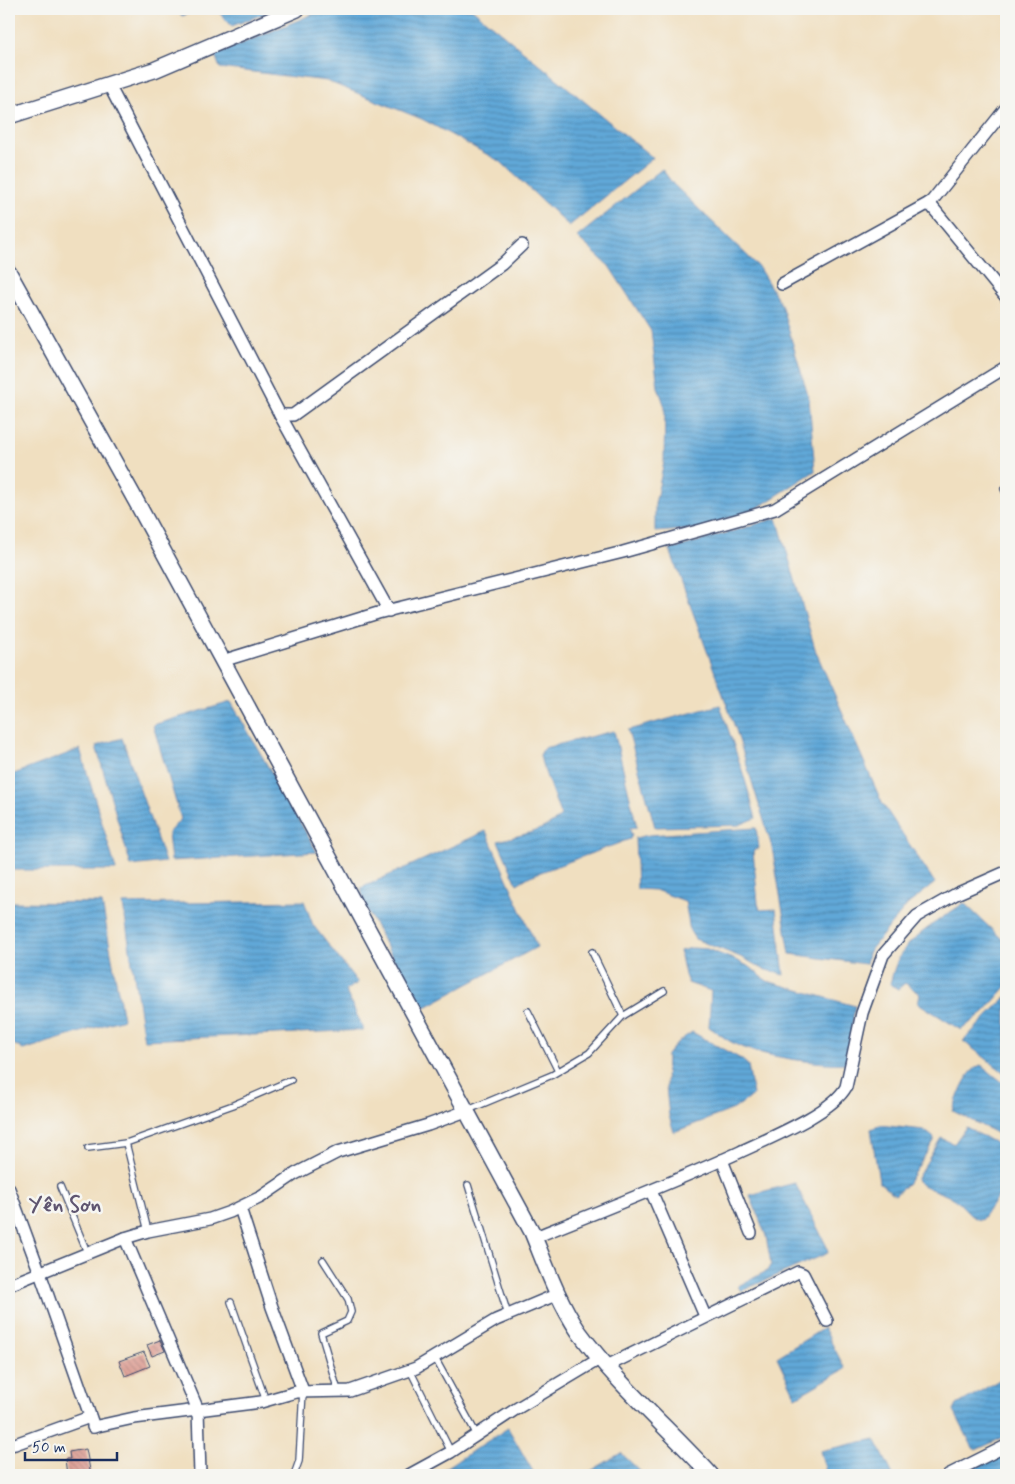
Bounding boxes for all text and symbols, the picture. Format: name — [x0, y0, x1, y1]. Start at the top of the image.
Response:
district label: Yên Sơn — [29, 1191, 101, 1219]
scale bar — [25, 1429, 118, 1461]
text: 50 m — [32, 1438, 66, 1458]

